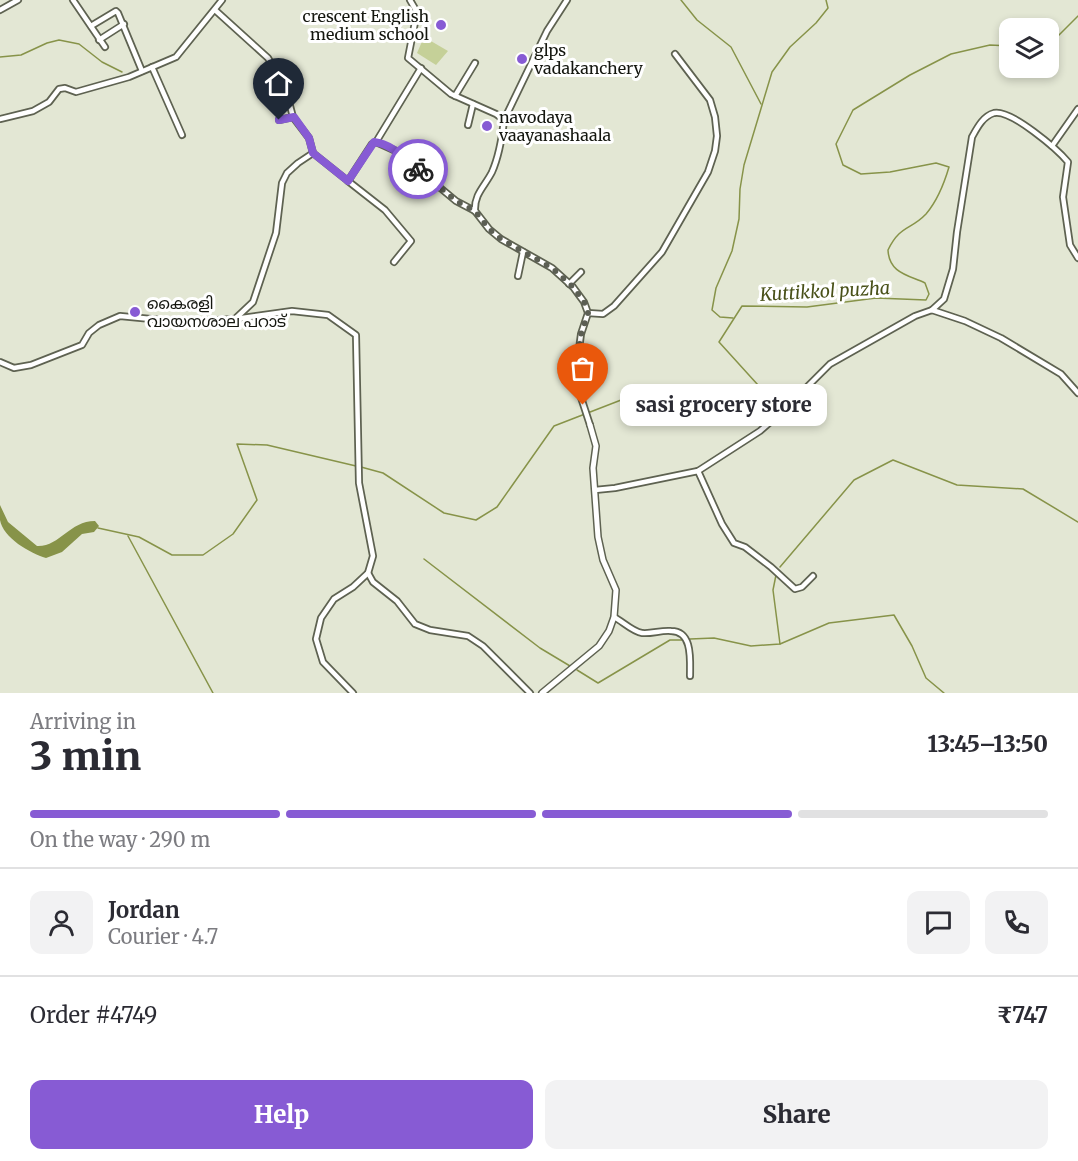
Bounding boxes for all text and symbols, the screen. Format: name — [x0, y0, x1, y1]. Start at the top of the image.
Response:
place label: crescent English medium school — [303, 6, 429, 44]
marker: crescent English medium school — [434, 18, 448, 32]
map controls — [999, 18, 1059, 78]
button: layers — [999, 18, 1059, 78]
place label: glps vadakanchery — [533, 40, 643, 78]
marker: glps vadakanchery — [515, 52, 529, 66]
pin — [253, 58, 304, 120]
icon: home — [262, 67, 295, 100]
place label: navodaya vaayanashaala — [498, 107, 612, 145]
marker: navodaya vaayanashaala — [480, 119, 494, 133]
courier — [388, 139, 448, 199]
icon: bike — [402, 153, 435, 186]
water label: Kuttikkol puzha — [758, 276, 891, 306]
place label: കൈരളി വായനശാല പറാട് — [147, 293, 288, 331]
marker: കൈരളി വായനശാല പറാട് — [128, 305, 142, 319]
pin — [557, 343, 608, 405]
icon: bag — [566, 352, 599, 385]
callout: sasi grocery store — [619, 384, 826, 426]
text: sasi grocery store — [635, 392, 812, 417]
text: Arriving in — [30, 709, 136, 734]
text: 13:45–13:50 — [928, 730, 1048, 758]
text: 3 min — [30, 732, 141, 781]
text: On the way · 290 m — [30, 827, 210, 852]
button: person — [30, 891, 93, 954]
button: chat — [907, 891, 970, 954]
button: phone — [985, 891, 1048, 954]
text: Jordan — [108, 896, 180, 924]
text: Courier · 4.7 — [108, 924, 218, 949]
text: Order #4749 — [30, 1001, 157, 1029]
text: ₹747 — [997, 1001, 1048, 1029]
button: Help — [30, 1080, 533, 1149]
button: Share — [545, 1080, 1048, 1149]

